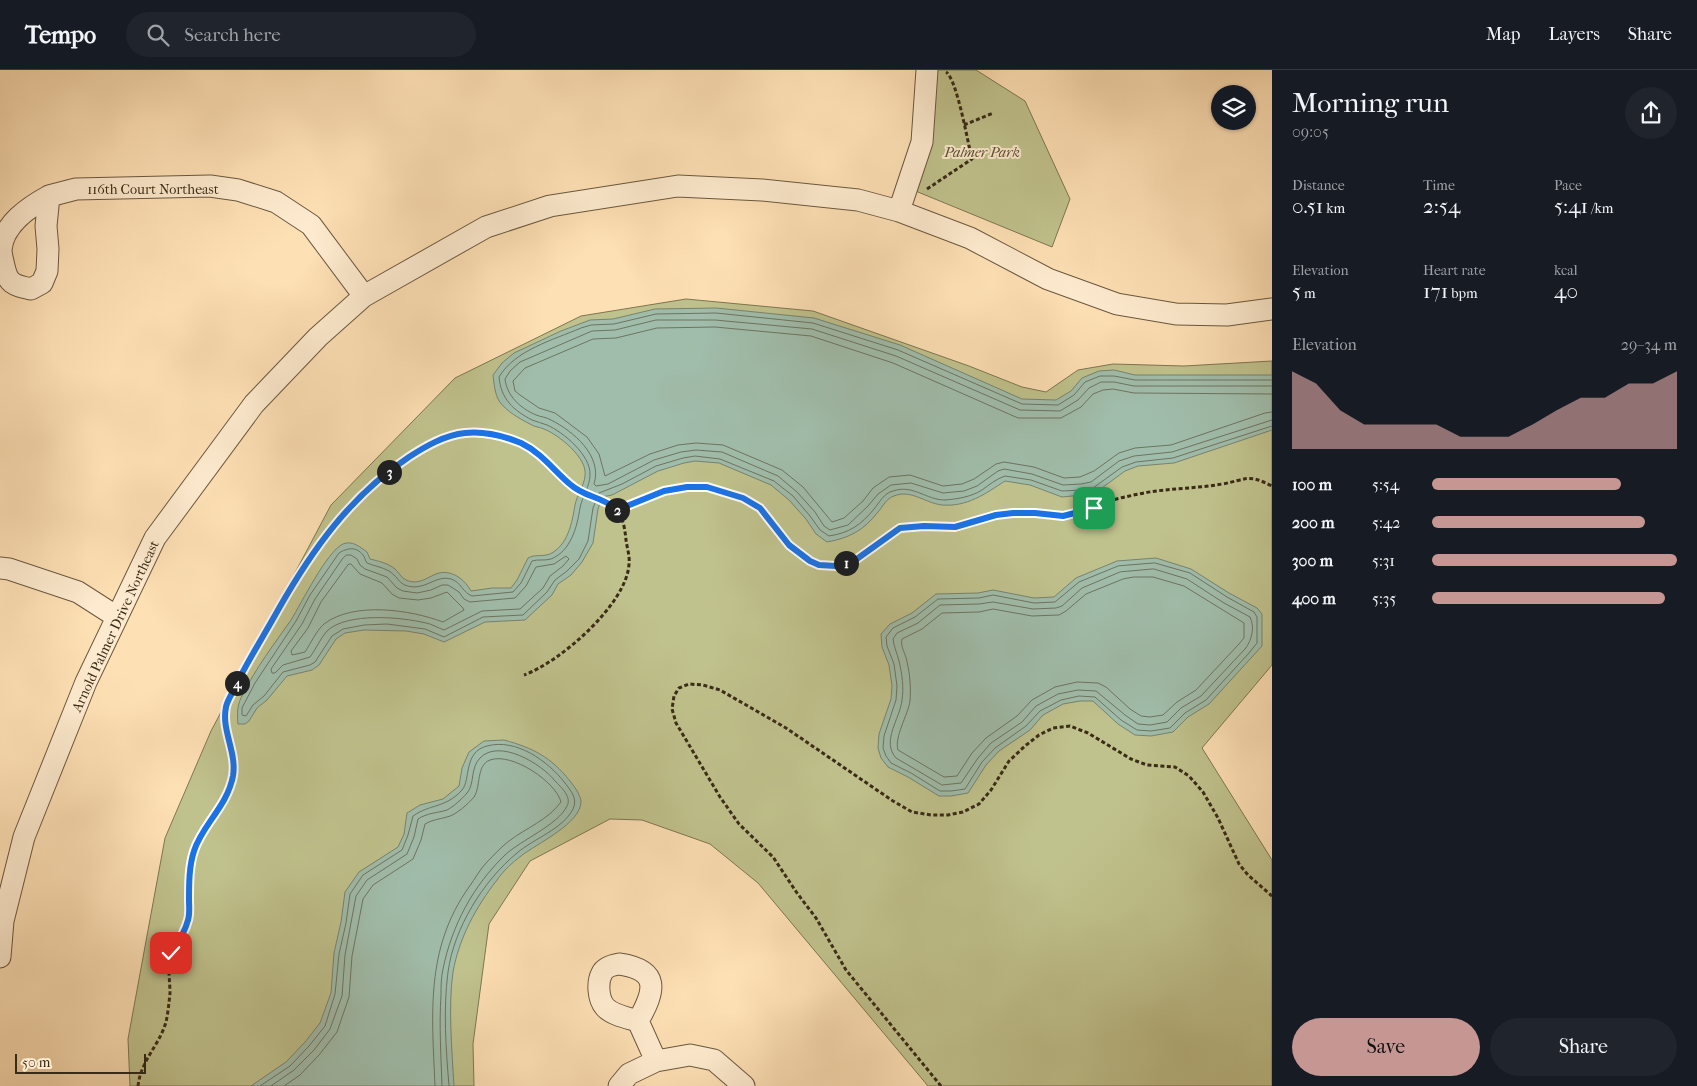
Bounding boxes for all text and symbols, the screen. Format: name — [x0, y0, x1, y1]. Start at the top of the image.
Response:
search box — [126, 12, 476, 57]
text: Tempo — [25, 21, 96, 49]
icon: search — [144, 21, 172, 49]
text: Search here — [184, 24, 281, 46]
text: Map — [1486, 24, 1520, 45]
text: Layers — [1548, 24, 1600, 45]
text: Share — [1628, 24, 1672, 45]
map controls — [1211, 85, 1256, 130]
button: layers — [1211, 85, 1256, 130]
text: Morning run — [1292, 86, 1449, 119]
button: share — [1625, 87, 1677, 139]
text: 09:05 — [1292, 122, 1329, 141]
park label: Palmer Park — [943, 144, 1020, 161]
text: Distance — [1292, 177, 1345, 194]
text: Time — [1423, 177, 1455, 194]
text: Pace — [1554, 177, 1582, 194]
street label: 116th Court Northeast — [87, 181, 219, 198]
text: 0.51 — [1292, 194, 1323, 218]
text: 2:54 — [1423, 194, 1460, 218]
text: 5:41 — [1554, 194, 1588, 218]
text: km — [1323, 200, 1345, 217]
text: /km — [1588, 200, 1613, 217]
text: Elevation — [1292, 262, 1349, 279]
text: Heart rate — [1423, 262, 1486, 279]
text: kcal — [1554, 262, 1578, 279]
text: 5 — [1292, 279, 1301, 303]
text: 171 — [1423, 279, 1448, 303]
text: 40 — [1554, 279, 1578, 303]
text: m — [1301, 285, 1316, 302]
text: bpm — [1448, 285, 1478, 302]
text: Elevation — [1292, 335, 1357, 354]
text: 29–34 m — [1621, 335, 1677, 354]
pin: 3 — [376, 460, 402, 484]
text: 3 — [387, 464, 392, 481]
text: 100 m — [1292, 475, 1332, 494]
text: 5:54 — [1372, 475, 1399, 494]
pin — [1073, 487, 1115, 529]
icon: arrive — [1080, 494, 1108, 522]
pin: 2 — [604, 498, 630, 522]
text: 2 — [614, 502, 621, 519]
text: 200 m — [1292, 513, 1335, 532]
text: 5:42 — [1372, 513, 1400, 532]
street label: Arnold Palmer Drive Northeast — [68, 538, 163, 716]
pin: 1 — [834, 550, 858, 576]
text: 300 m — [1292, 551, 1333, 570]
text: 5:31 — [1372, 551, 1395, 570]
text: 1 — [844, 555, 849, 572]
text: 400 m — [1292, 589, 1336, 608]
text: 5:35 — [1372, 589, 1396, 608]
pin: 4 — [224, 670, 250, 696]
text: 4 — [233, 675, 242, 692]
pin — [150, 932, 192, 974]
icon: check — [157, 939, 185, 967]
button: Save — [1292, 1018, 1480, 1076]
button: Share — [1490, 1018, 1677, 1076]
scale bar — [15, 1051, 146, 1074]
text: 50 m — [22, 1054, 50, 1071]

